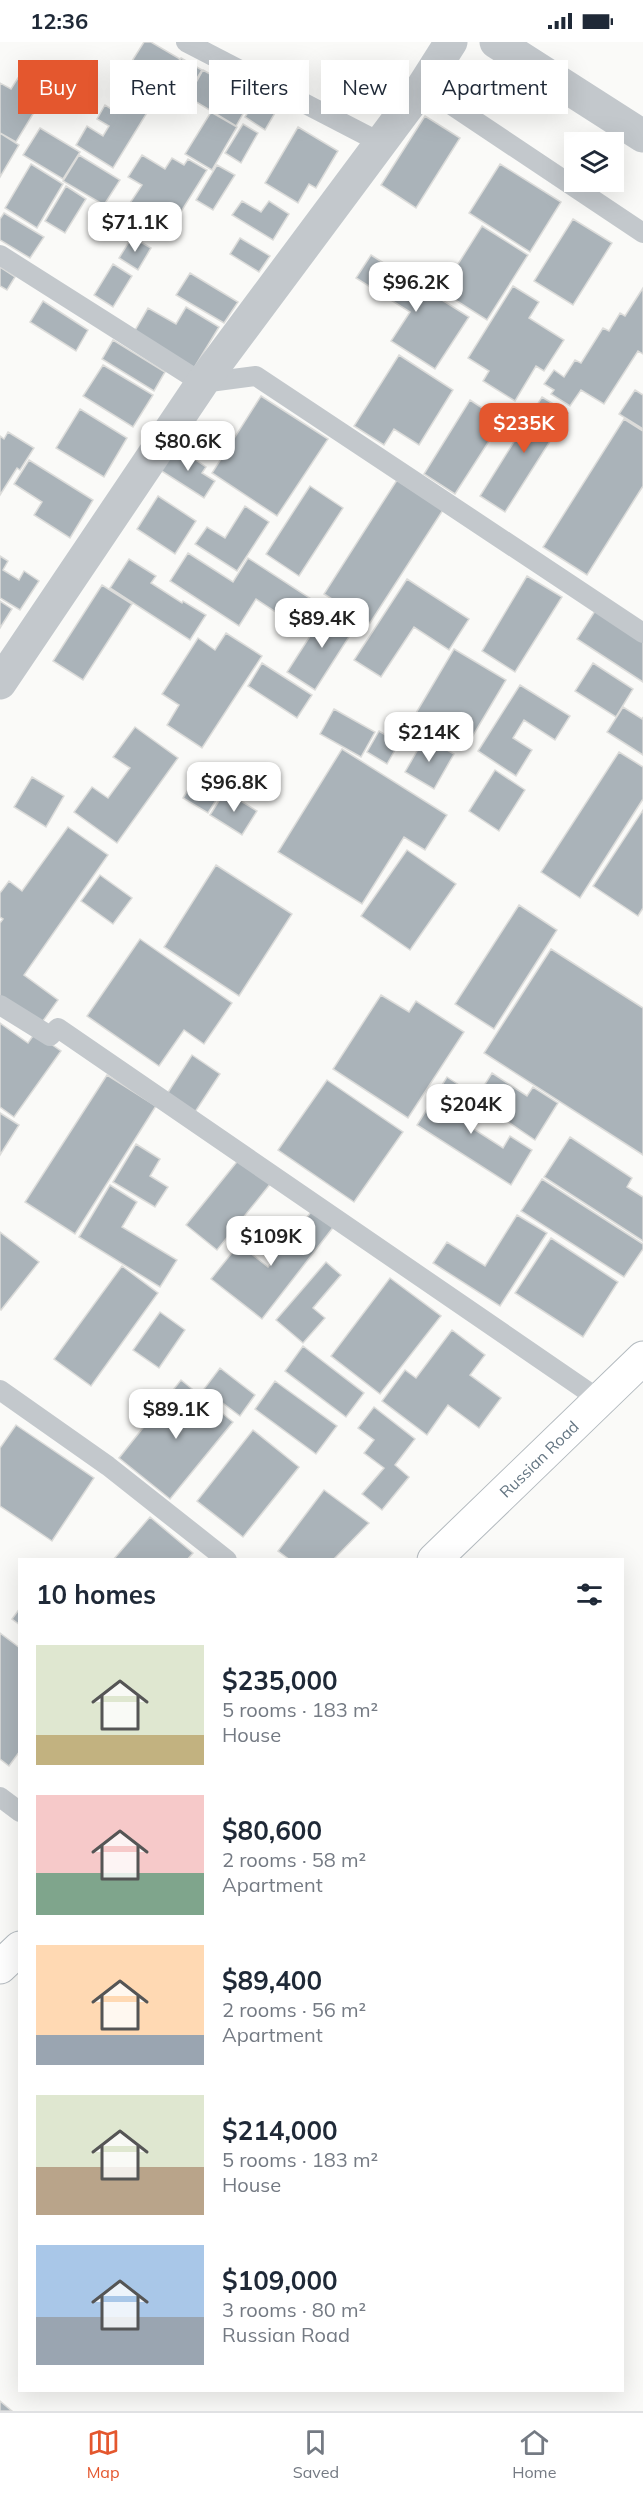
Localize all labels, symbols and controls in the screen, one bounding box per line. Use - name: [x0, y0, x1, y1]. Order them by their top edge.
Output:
- text: 12:36: [30, 7, 88, 35]
- chip: Buy: [18, 60, 98, 114]
- chip: Rent: [110, 60, 197, 114]
- chip: Filters: [209, 60, 309, 114]
- chip: New: [321, 60, 409, 114]
- chip: Apartment: [421, 60, 568, 114]
- map controls: [564, 132, 624, 192]
- button: layers: [564, 132, 624, 192]
- pin: $71.1K: [86, 202, 184, 253]
- text: $71.1K: [102, 209, 168, 234]
- pin: $96.2K: [367, 262, 465, 313]
- text: $96.2K: [383, 269, 449, 294]
- pin: $235K: [482, 403, 566, 454]
- text: $235K: [493, 410, 555, 435]
- pin: $80.6K: [139, 421, 237, 472]
- text: $80.6K: [155, 428, 221, 453]
- pin: $89.4K: [273, 598, 371, 649]
- text: $89.4K: [289, 605, 355, 630]
- pin: $214K: [387, 712, 471, 763]
- text: $214K: [398, 719, 460, 744]
- pin: $96.8K: [185, 762, 283, 813]
- text: $96.8K: [201, 769, 267, 794]
- pin: $204K: [429, 1084, 513, 1135]
- text: $204K: [440, 1091, 502, 1116]
- pin: $109K: [229, 1216, 313, 1267]
- text: $109K: [240, 1223, 302, 1248]
- pin: $89.1K: [127, 1389, 225, 1440]
- text: $89.1K: [143, 1396, 209, 1421]
- street label: Russian Road: [495, 1416, 583, 1502]
- text: 10 homes: [36, 1578, 156, 1611]
- icon: filters: [573, 1578, 606, 1611]
- text: $235,000: [222, 1664, 338, 1697]
- icon: home: [84, 1669, 156, 1741]
- text: 5 rooms · 183 m²: [222, 1697, 378, 1722]
- text: House: [222, 1722, 281, 1747]
- text: $80,600: [222, 1814, 322, 1847]
- icon: home: [84, 1819, 156, 1891]
- text: 2 rooms · 58 m²: [222, 1847, 366, 1872]
- text: Apartment: [222, 1872, 323, 1897]
- text: $89,400: [222, 1964, 322, 1997]
- icon: home: [84, 1969, 156, 2041]
- text: 2 rooms · 56 m²: [222, 1997, 366, 2022]
- text: Apartment: [222, 2022, 323, 2047]
- text: $214,000: [222, 2114, 338, 2147]
- icon: home: [84, 2119, 156, 2191]
- text: 5 rooms · 183 m²: [222, 2147, 378, 2172]
- text: House: [222, 2172, 281, 2197]
- text: $109,000: [222, 2264, 338, 2297]
- icon: home: [84, 2269, 156, 2341]
- text: 3 rooms · 80 m²: [222, 2297, 366, 2322]
- text: Russian Road: [222, 2322, 350, 2347]
- tab: Map: [87, 2426, 120, 2482]
- tab: Saved: [293, 2426, 339, 2482]
- tab: Home: [512, 2426, 556, 2482]

